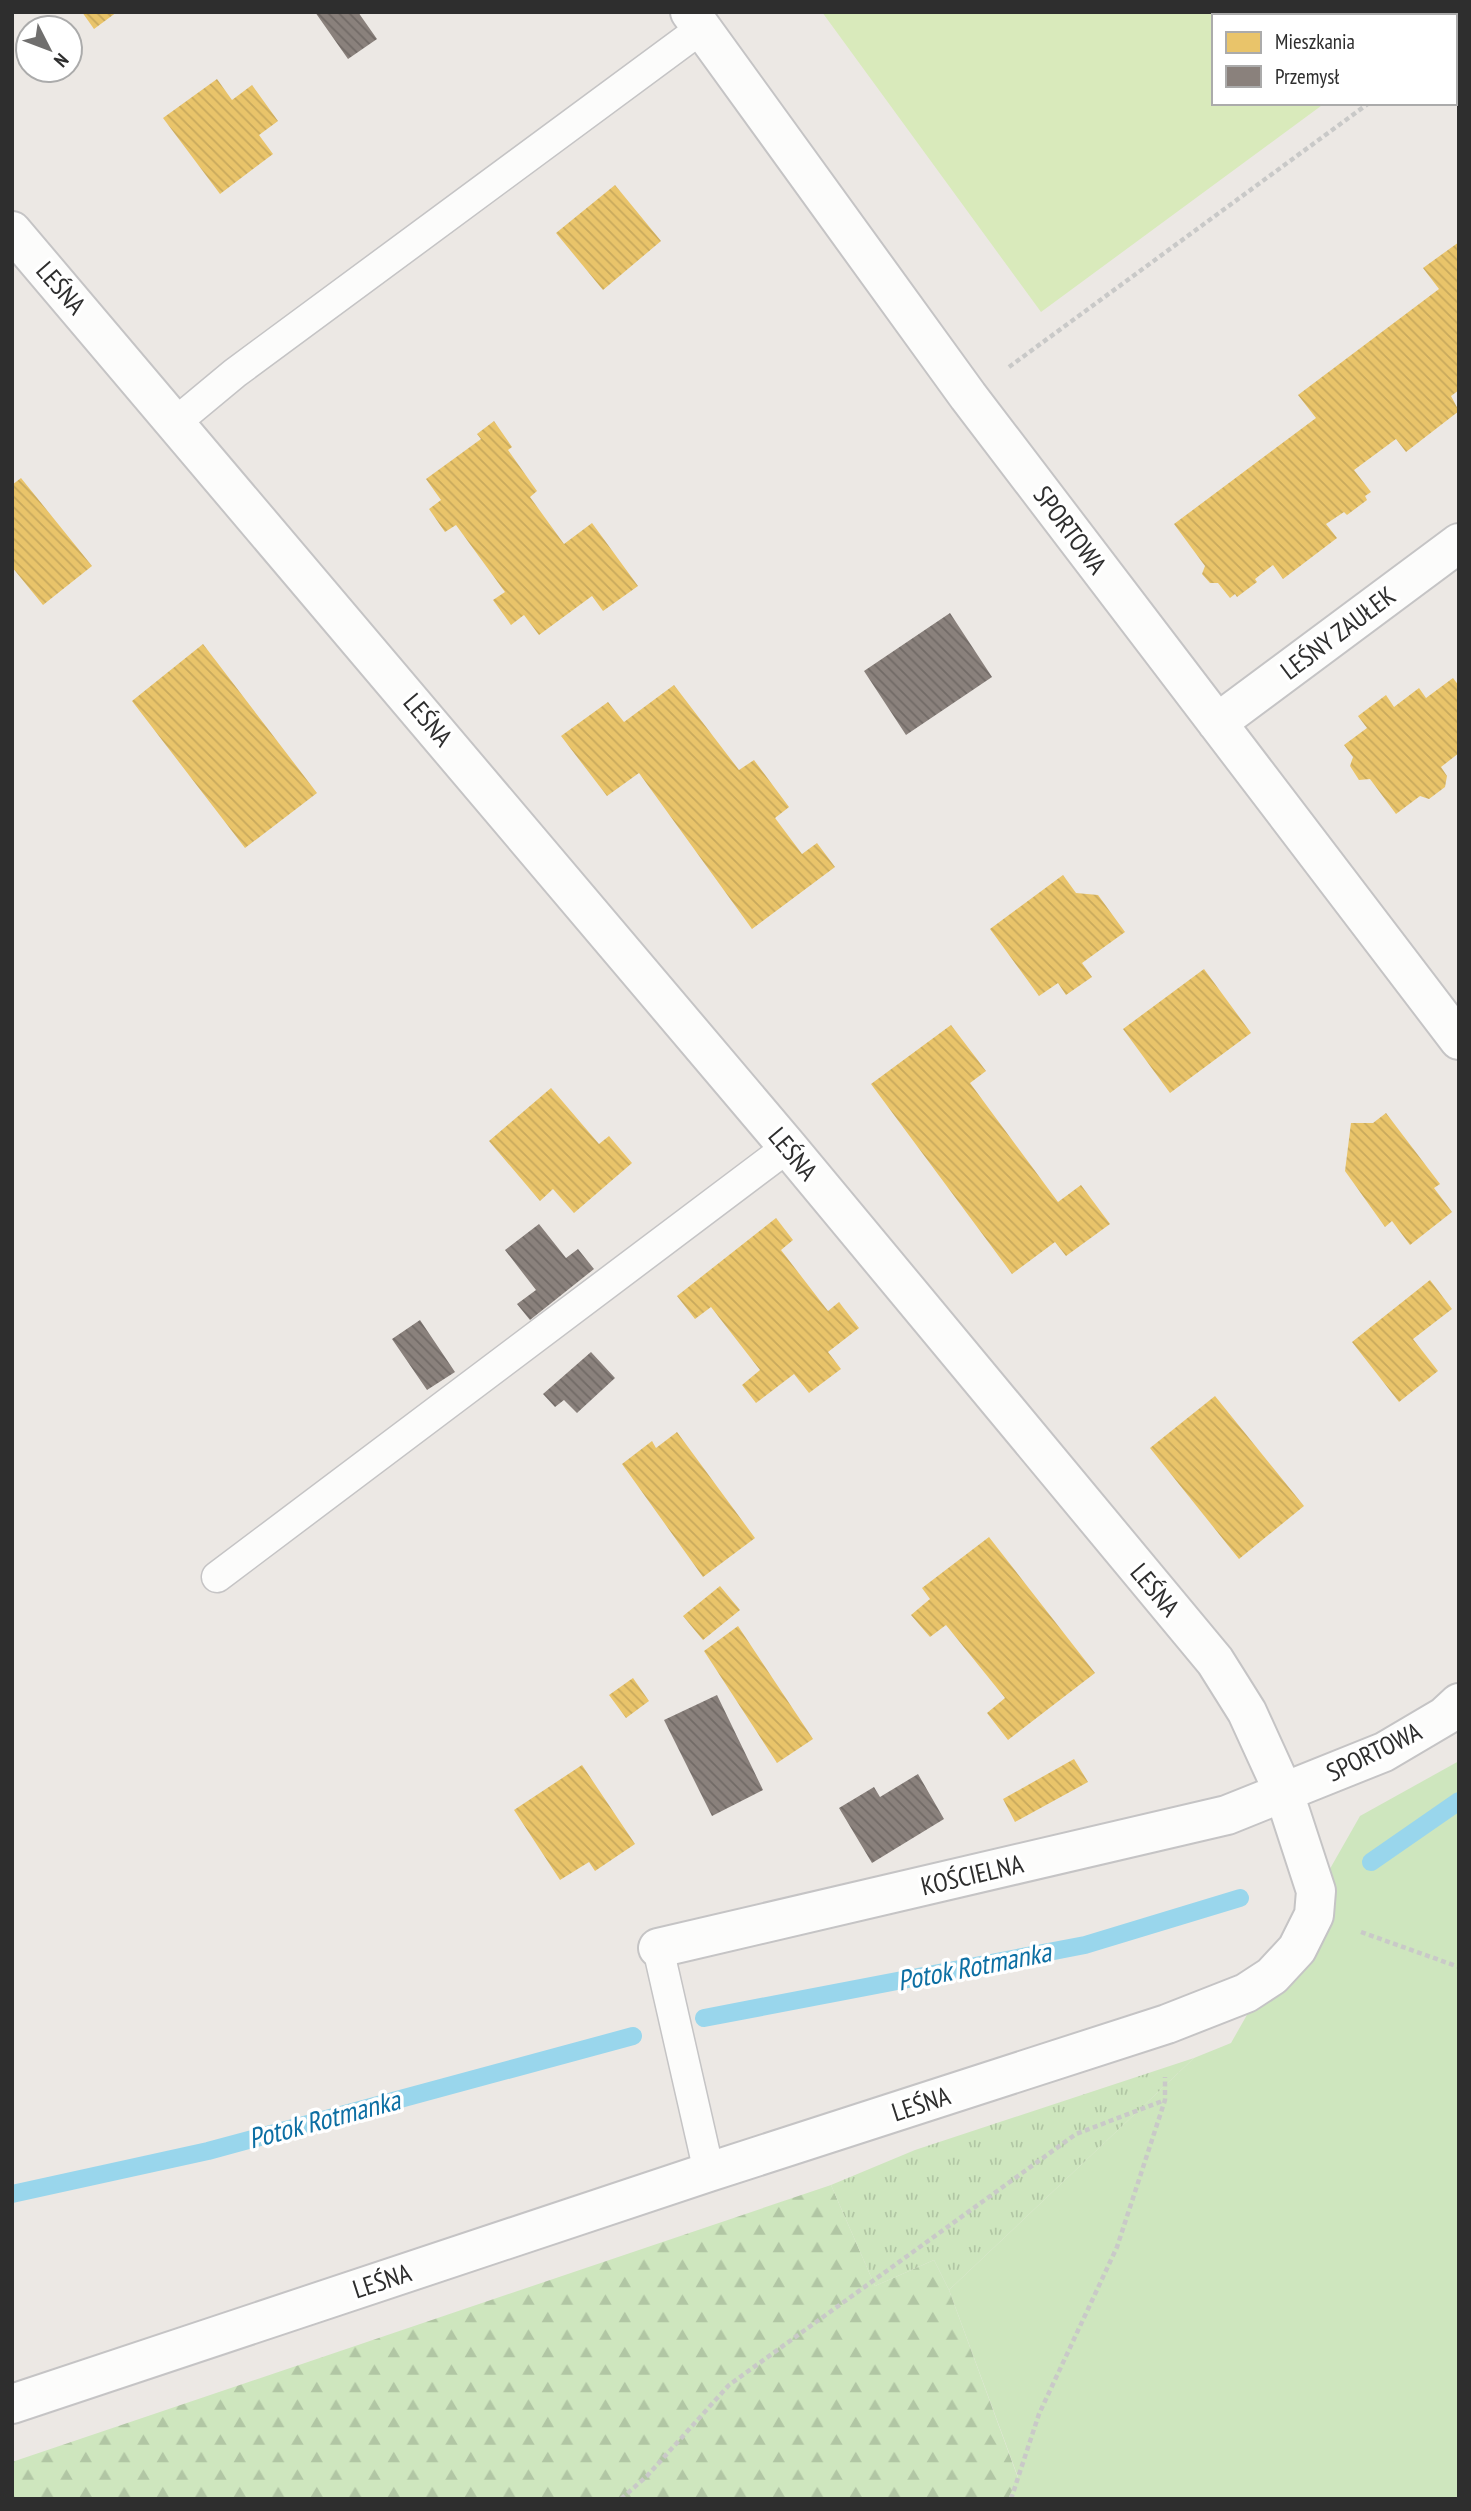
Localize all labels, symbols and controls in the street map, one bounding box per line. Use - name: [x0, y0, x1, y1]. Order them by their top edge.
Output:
- north arrow: [14, 14, 84, 84]
- legend: [1212, 14, 1457, 105]
- text: Mieszkania: [1275, 28, 1355, 55]
- text: N: [49, 49, 74, 72]
- text: Przemysł: [1275, 63, 1339, 90]
- street label: LEŚNA: [29, 254, 94, 321]
- street label: SPORTOWA: [1027, 479, 1115, 581]
- street label: LEŚNY ZAUŁEK: [1274, 579, 1402, 686]
- street label: LEŚNA: [397, 686, 461, 754]
- street label: LEŚNA: [762, 1120, 826, 1188]
- street label: LEŚNA: [1124, 1556, 1188, 1624]
- street label: SPORTOWA: [1321, 1714, 1427, 1789]
- street label: KOŚCIELNA: [918, 1847, 1027, 1902]
- water label: Potok Rotmanka: [894, 1932, 1056, 1999]
- street label: LEŚNA: [888, 2078, 955, 2128]
- water label: Potok Rotmanka: [244, 2080, 406, 2157]
- street label: LEŚNA: [349, 2255, 416, 2305]

